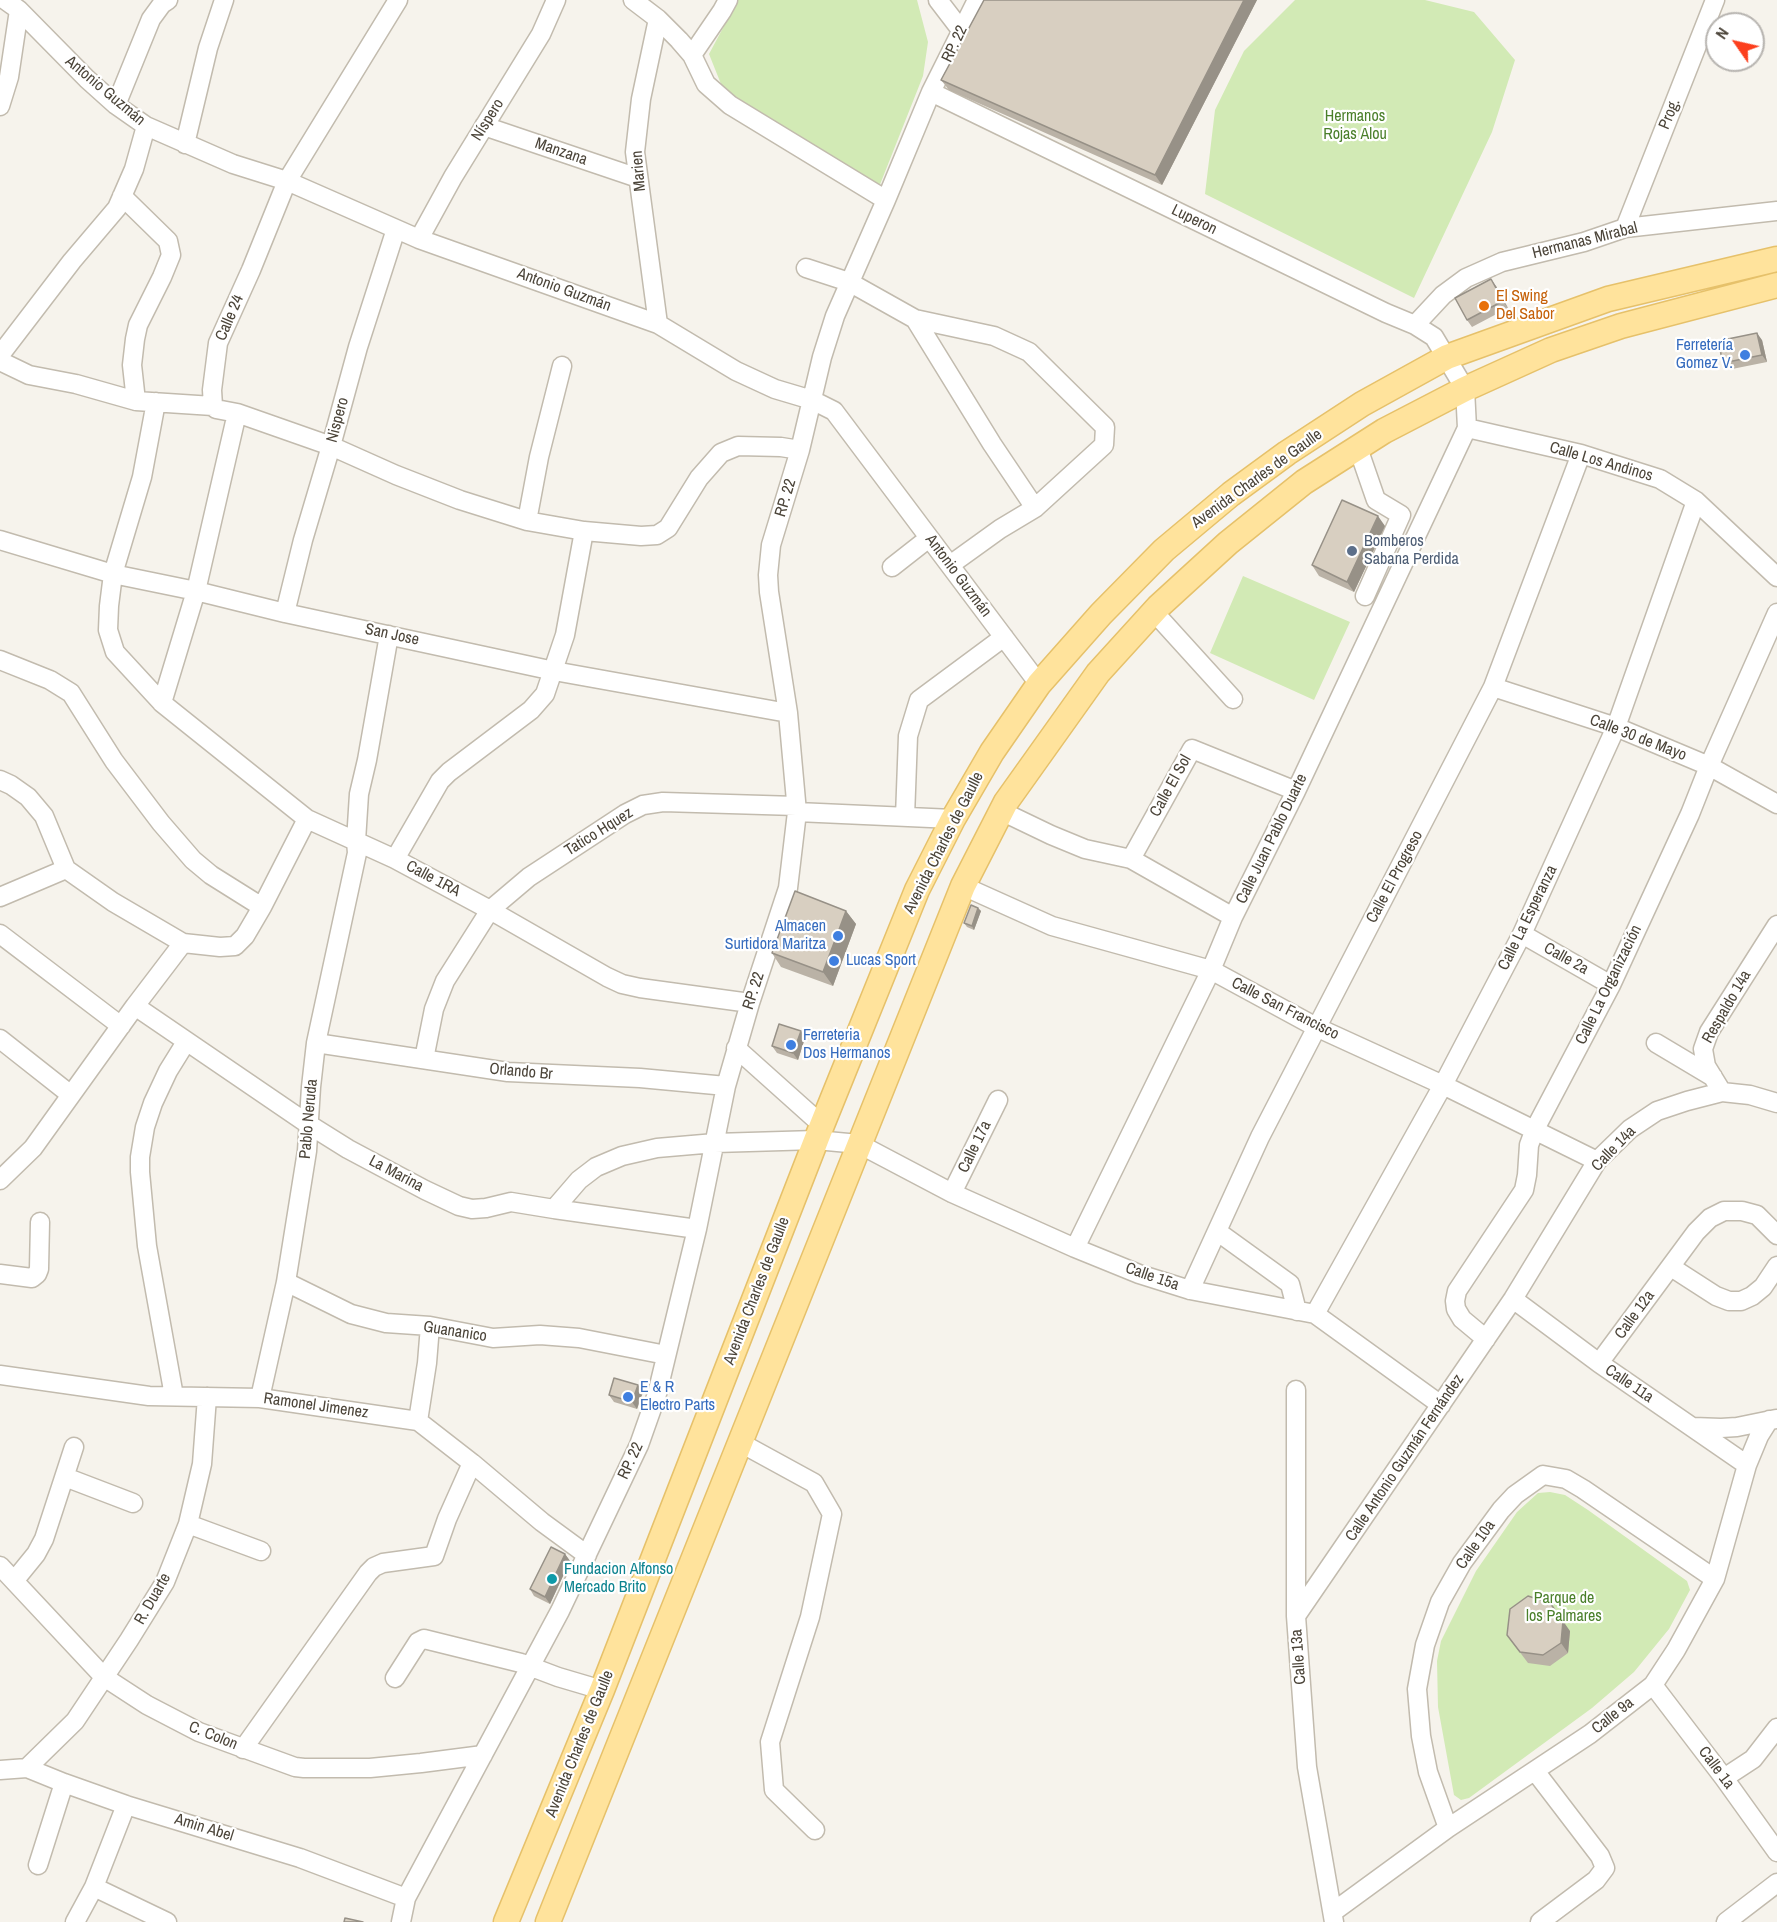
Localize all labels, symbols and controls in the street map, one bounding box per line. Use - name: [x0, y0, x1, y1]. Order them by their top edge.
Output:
- north arrow: [1705, 12, 1765, 72]
- street label: RP. 22: [938, 23, 972, 65]
- text: N: [1710, 23, 1734, 43]
- street label: Antonio Guzmán: [61, 52, 149, 130]
- street label: Níspero: [468, 95, 508, 145]
- street label: Prog.: [1655, 96, 1685, 132]
- park label: Hermanos Rojas Alou: [1323, 107, 1387, 145]
- street label: Manzana: [532, 134, 590, 170]
- street label: Marien: [628, 150, 650, 192]
- street label: Luperon: [1168, 201, 1220, 239]
- street label: Hermanas Mirabal: [1530, 219, 1640, 263]
- street label: Antonio Guzmán: [514, 264, 614, 316]
- place label: El Swing Del Sabor: [1496, 287, 1554, 325]
- street label: Calle 24: [212, 292, 248, 344]
- marker: El Swing Del Sabor: [1477, 299, 1491, 313]
- place label: Ferretería Gomez V.: [1676, 336, 1733, 374]
- marker: Ferretería Gomez V.: [1738, 348, 1752, 362]
- street label: Nispero: [323, 395, 353, 445]
- street label: Avenida Charles de Gaulle: [1188, 425, 1326, 533]
- street label: Calle Los Andinos: [1547, 438, 1655, 486]
- street label: RP. 22: [771, 477, 801, 519]
- street label: Antonio Guzmán: [921, 531, 995, 621]
- place label: Bomberos Sabana Perdida: [1364, 532, 1459, 570]
- marker: Bomberos Sabana Perdida: [1345, 544, 1359, 558]
- street label: San Jose: [363, 620, 421, 650]
- street label: Calle 30 de Mayo: [1587, 711, 1689, 765]
- street label: Calle El Sol: [1146, 752, 1196, 820]
- street label: Avenida Charles de Gaulle: [900, 769, 988, 917]
- street label: Calle Juan Pablo Duarte: [1232, 771, 1312, 907]
- street label: Tatico Hquez: [561, 804, 637, 860]
- street label: Calle El Progreso: [1363, 827, 1427, 927]
- street label: Calle 1RA: [402, 857, 464, 901]
- street label: Calle La Esperanza: [1494, 862, 1562, 974]
- place label: Almacen Surtidora Maritza: [725, 917, 826, 955]
- street label: Calle La Organización: [1572, 922, 1646, 1048]
- marker: Almacen Surtidora Maritza: [831, 929, 845, 943]
- street label: Calle 2a: [1540, 939, 1592, 979]
- place label: Lucas Sport: [846, 951, 916, 971]
- marker: Lucas Sport: [827, 954, 841, 968]
- street label: Respaldo 14a: [1698, 967, 1756, 1047]
- street label: RP. 22: [739, 970, 769, 1012]
- street label: Calle San Francisco: [1228, 974, 1342, 1044]
- place label: Ferreteria Dos Hermanos: [803, 1026, 890, 1064]
- marker: Ferreteria Dos Hermanos: [784, 1038, 798, 1052]
- street label: Orlando Br: [489, 1060, 553, 1084]
- street label: Pablo Neruda: [296, 1078, 322, 1160]
- street label: Calle 17a: [954, 1118, 996, 1176]
- street label: Calle 14a: [1588, 1122, 1640, 1176]
- street label: La Marina: [365, 1152, 427, 1196]
- street label: Avenida Charles de Gaulle: [720, 1214, 794, 1368]
- street label: Calle 15a: [1123, 1259, 1181, 1295]
- street label: Calle 12a: [1611, 1287, 1659, 1343]
- street label: Guananico: [422, 1317, 488, 1347]
- street label: Calle 11a: [1601, 1361, 1657, 1407]
- street label: Calle Antonio Guzmán Fernández: [1342, 1371, 1468, 1545]
- place label: E & R Electro Parts: [640, 1378, 715, 1416]
- street label: Ramonel Jimenez: [262, 1389, 370, 1423]
- marker: E & R Electro Parts: [621, 1390, 635, 1404]
- street label: RP. 22: [614, 1440, 648, 1482]
- street label: Calle 10a: [1452, 1517, 1500, 1573]
- place label: Fundacion Alfonso Mercado Brito: [564, 1560, 673, 1598]
- street label: R. Duarte: [131, 1570, 175, 1628]
- marker: Fundacion Alfonso Mercado Brito: [545, 1572, 559, 1586]
- park label: Parque de los Palmares: [1526, 1589, 1602, 1627]
- street label: Calle 13a: [1287, 1629, 1311, 1685]
- street label: Avenida Charles de Gaulle: [542, 1668, 618, 1820]
- street label: Calle 9a: [1588, 1694, 1638, 1738]
- street label: C. Colon: [186, 1718, 240, 1754]
- street label: Calle 1a: [1694, 1743, 1738, 1793]
- street label: Amin Abel: [172, 1810, 236, 1846]

